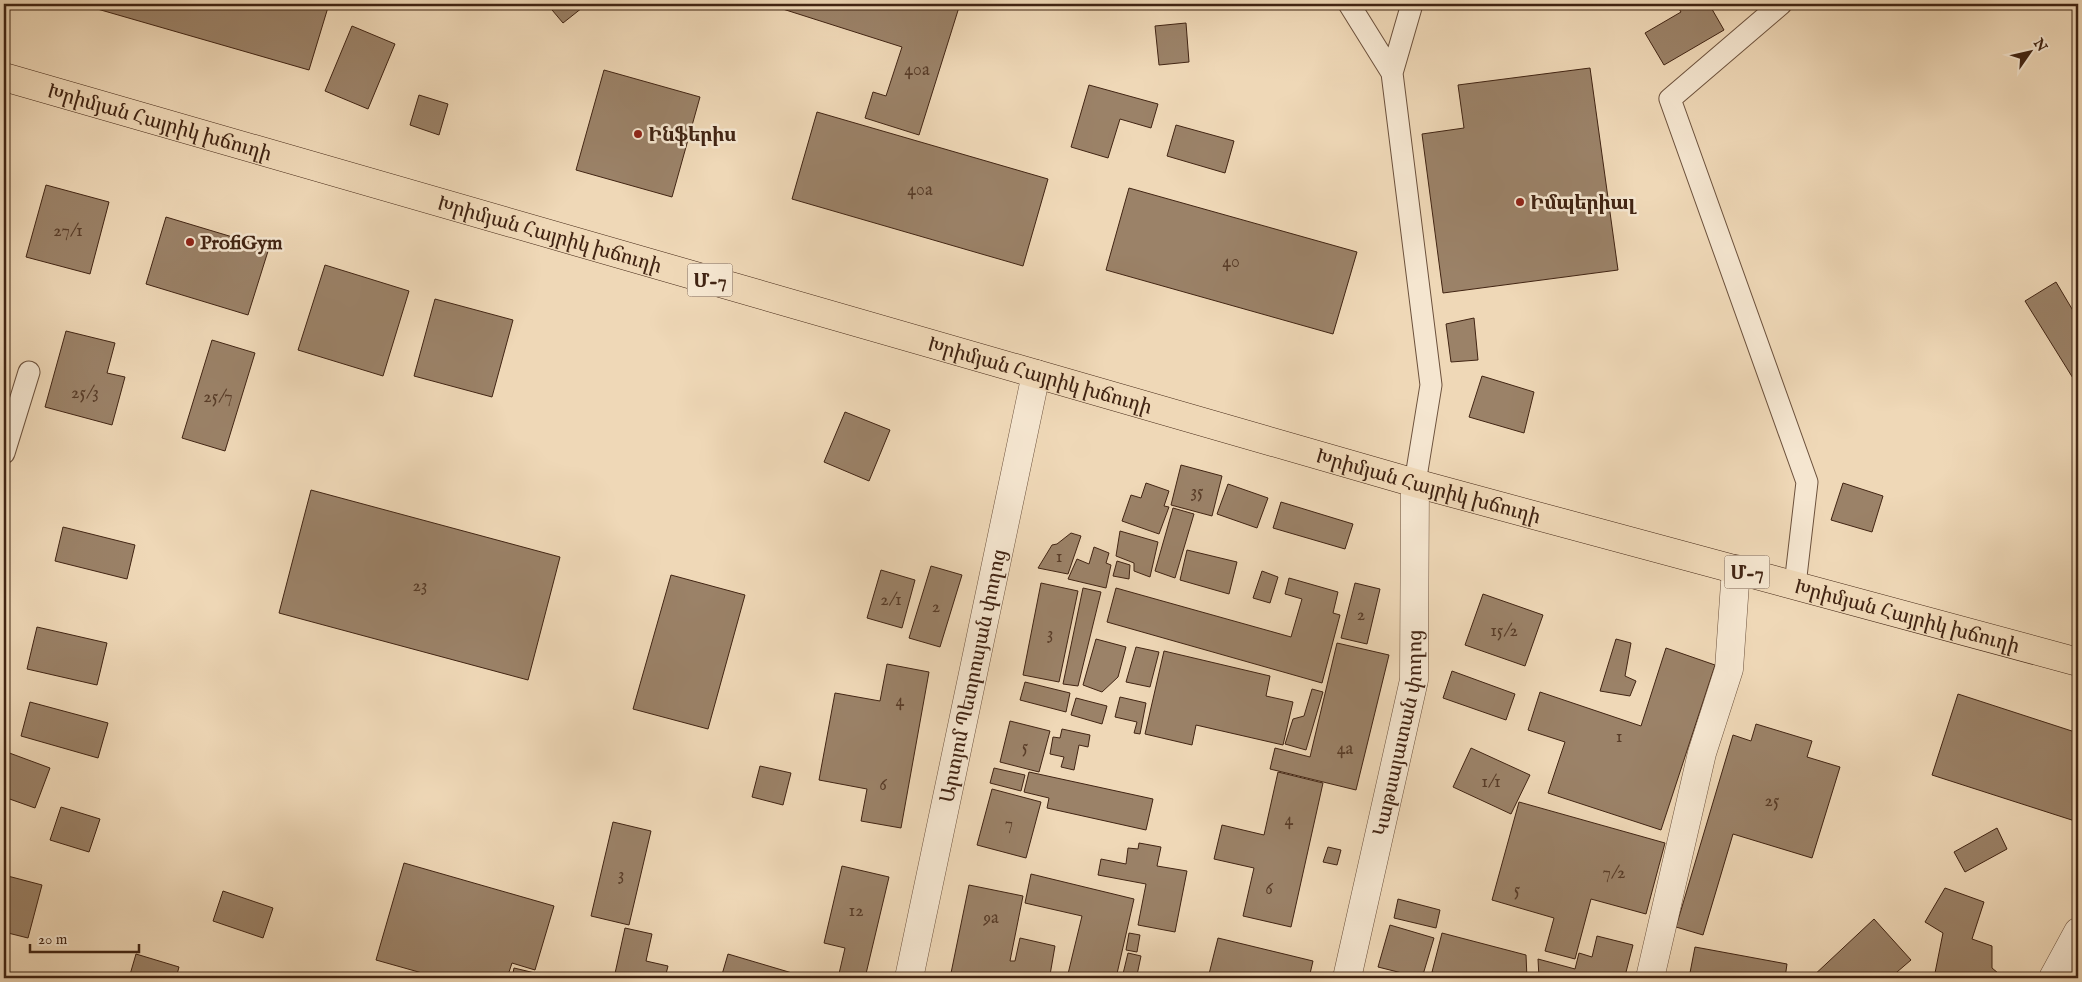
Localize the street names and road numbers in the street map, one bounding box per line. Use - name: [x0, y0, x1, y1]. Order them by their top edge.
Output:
- street label: Խրիմյան Հայրիկ խճուղի: [44, 79, 274, 167]
- street label: Խրիմյան Հայրիկ խճուղի: [434, 191, 664, 280]
- road number: Մ-7: [688, 264, 732, 296]
- street label: Խրիմյան Հայրիկ խճուղի: [924, 332, 1155, 421]
- street label: Խրիմյան Հայրիկ խճուղի: [1313, 444, 1543, 530]
- street label: Արտյոմ Պետրոսյան փողոց: [935, 547, 1013, 805]
- road number: Մ-7: [1724, 556, 1770, 588]
- street label: Խրիմյան Հայրիկ խճուղի: [1791, 575, 2022, 660]
- street label: Կաթսայատան փողոց: [1368, 630, 1429, 838]

